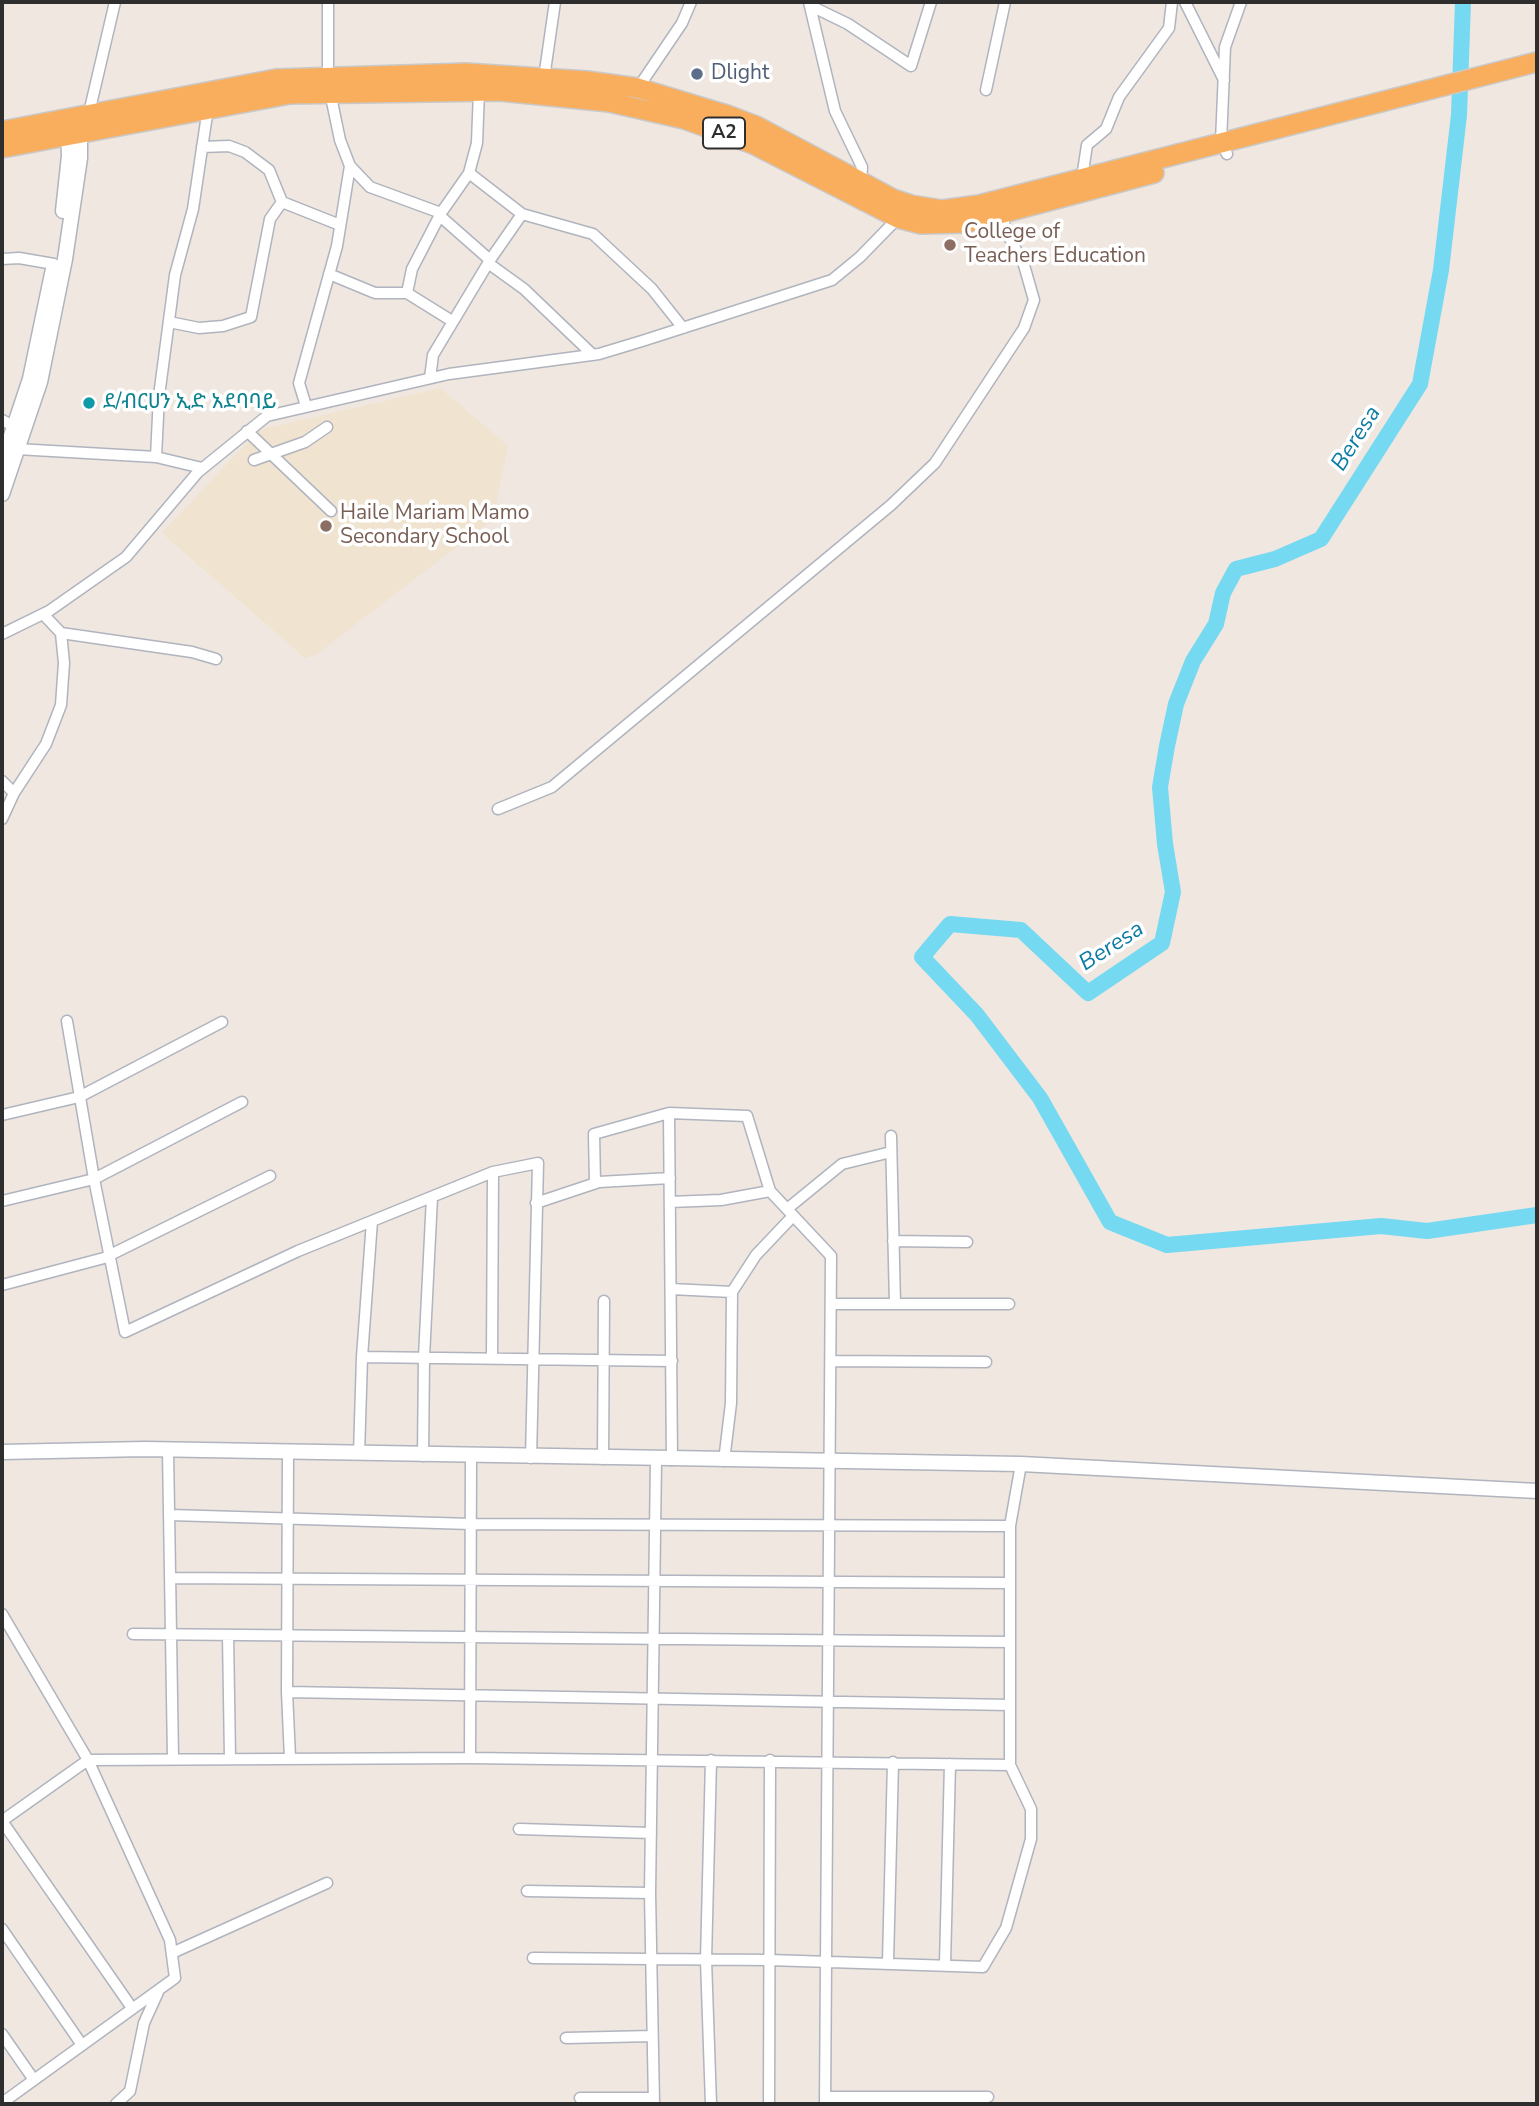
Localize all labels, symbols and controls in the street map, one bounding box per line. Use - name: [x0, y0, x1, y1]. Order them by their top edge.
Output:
- place label: Dlight: [711, 61, 769, 87]
- marker: Dlight: [689, 66, 705, 82]
- road number: A2: [703, 118, 745, 148]
- place label: College of Teachers Education: [964, 220, 1146, 270]
- marker: College of Teachers Education: [942, 237, 958, 253]
- place label: ደ/ብርሀን ኢድ አደባባይ: [103, 390, 277, 416]
- marker: ደ/ብርሀን ኢድ አደባባይ: [81, 395, 97, 411]
- water label: Beresa: [1326, 401, 1388, 477]
- place label: Haile Mariam Mamo Secondary School: [340, 501, 529, 551]
- marker: Haile Mariam Mamo Secondary School: [318, 518, 334, 534]
- water label: Beresa: [1075, 916, 1149, 978]

